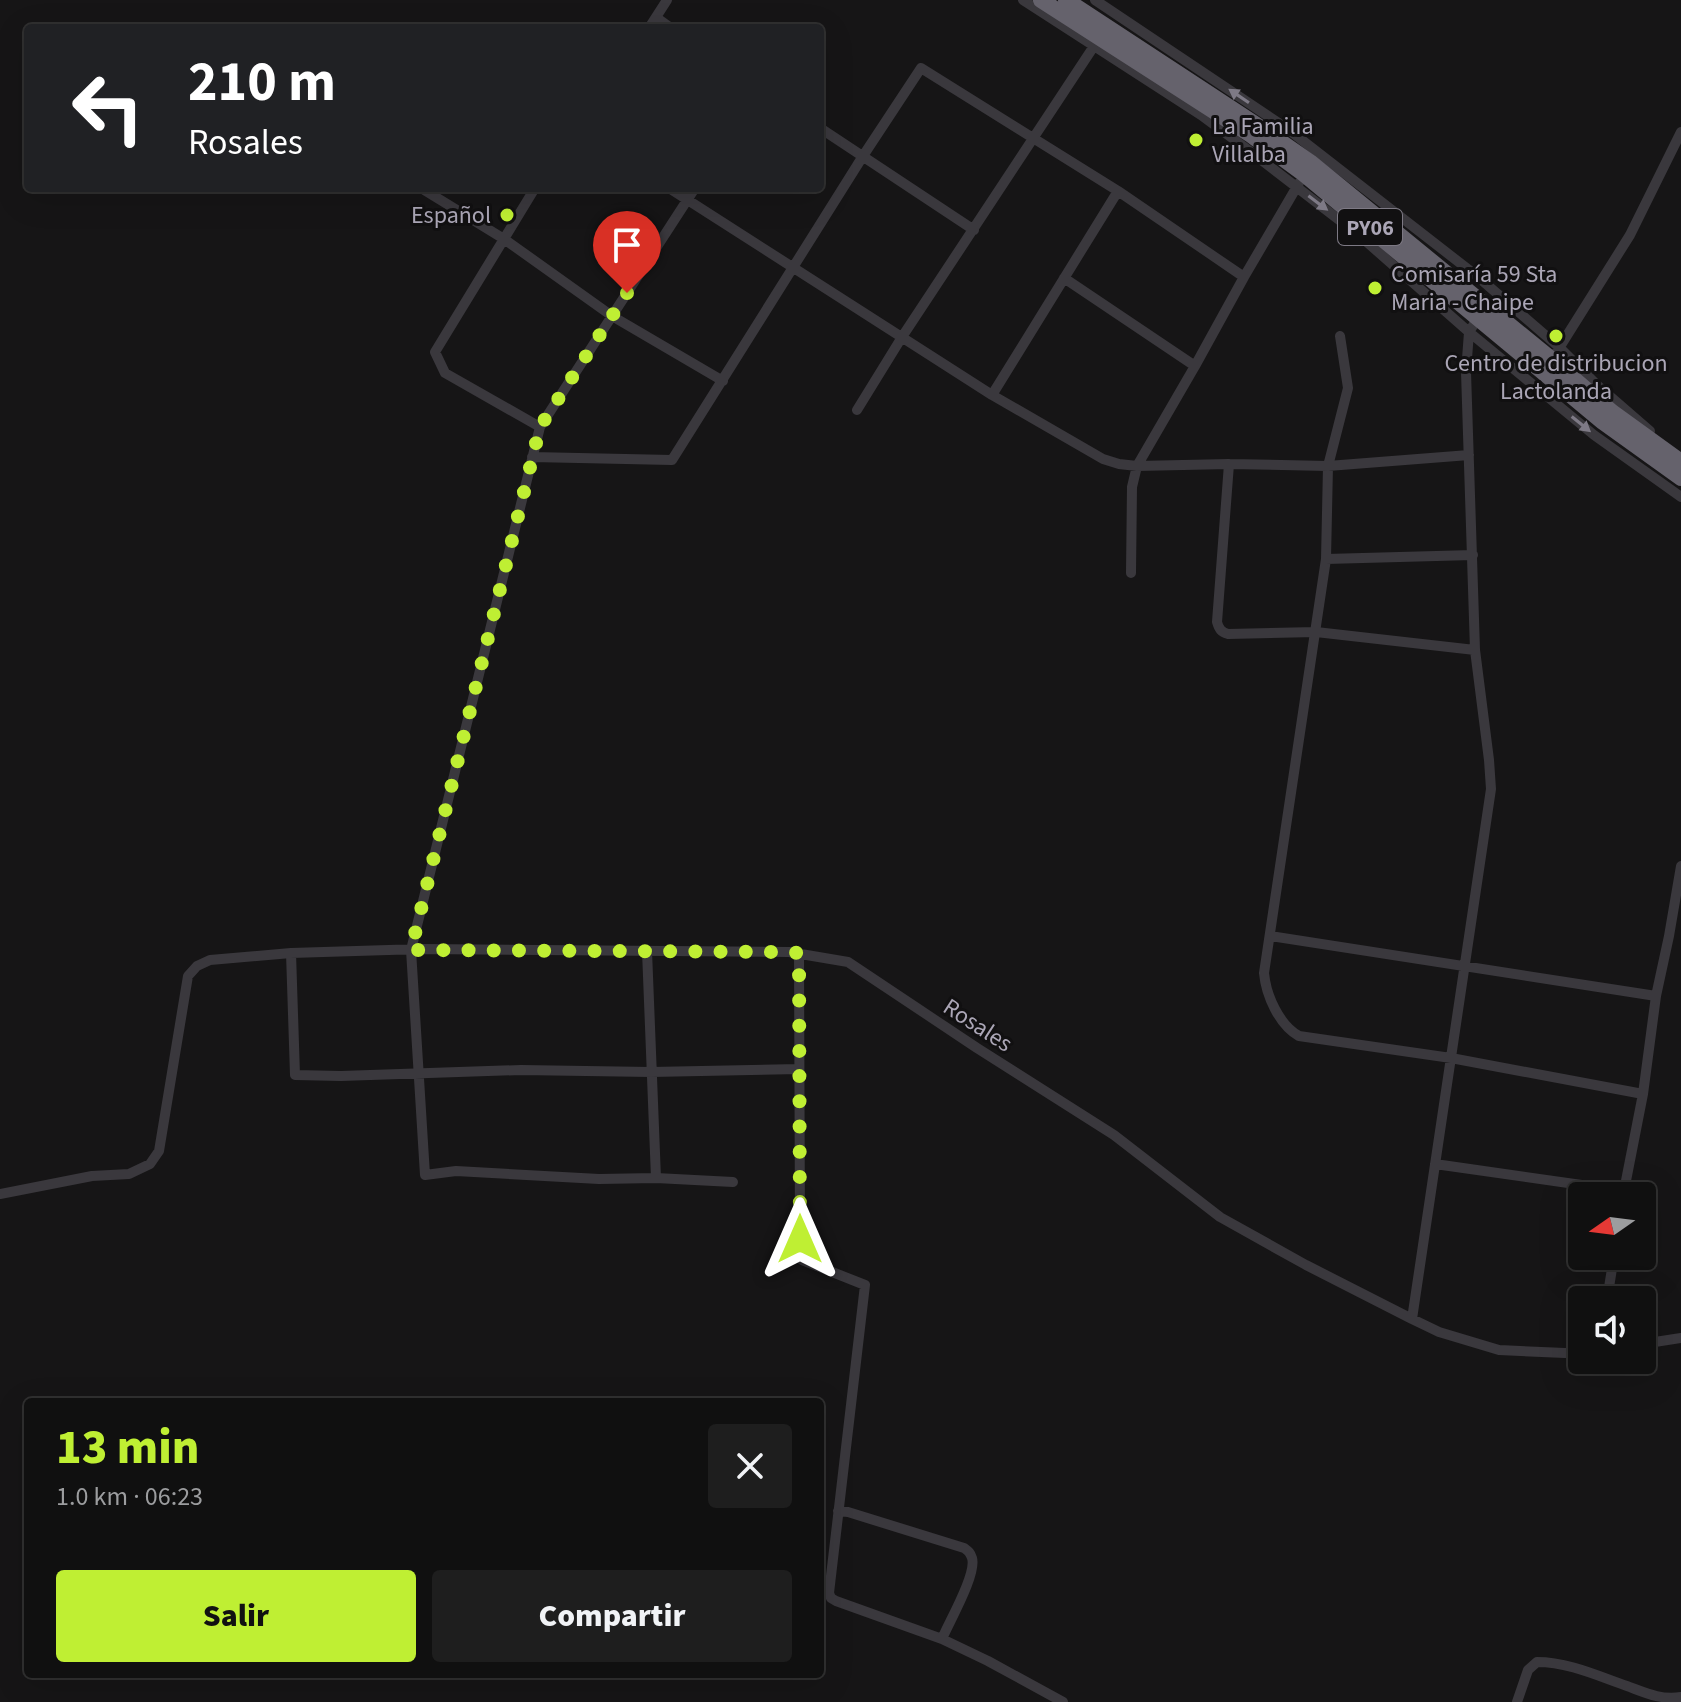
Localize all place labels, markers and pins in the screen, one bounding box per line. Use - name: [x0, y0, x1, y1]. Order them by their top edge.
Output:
- place label: La Familia Villalba: [1212, 109, 1314, 172]
- marker: La Familia Villalba: [1187, 131, 1205, 149]
- place label: Español: [411, 198, 491, 233]
- marker: Español: [498, 206, 516, 224]
- pin: [593, 211, 661, 293]
- place label: Comisaría 59 Sta Maria - Chaipe: [1391, 257, 1557, 320]
- marker: Comisaría 59 Sta Maria - Chaipe: [1366, 279, 1384, 297]
- marker: Centro de distribucion Lactolanda: [1547, 327, 1565, 345]
- place label: Centro de distribucion Lactolanda: [1444, 346, 1668, 409]

